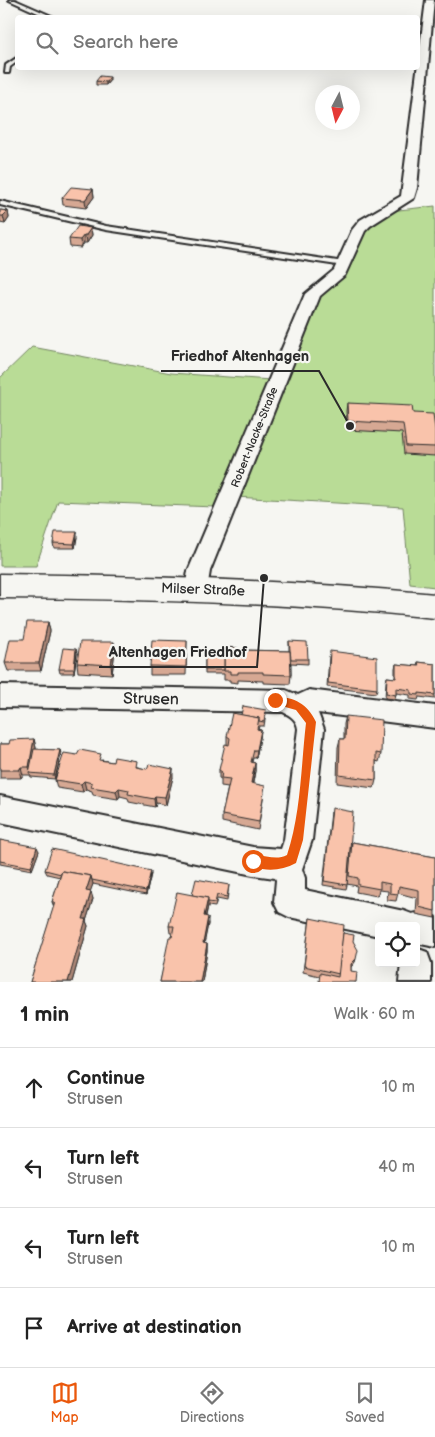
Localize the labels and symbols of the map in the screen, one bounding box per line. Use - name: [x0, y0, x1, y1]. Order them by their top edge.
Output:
- north arrow: [315, 85, 360, 130]
- callout: Friedhof Altenhagen: [161, 341, 319, 371]
- text: Friedhof Altenhagen: [171, 347, 309, 366]
- street label: Robert-Nacke-Straße: [228, 385, 281, 489]
- street label: Milser Straße: [161, 580, 245, 599]
- callout: Altenhagen Friedhof: [99, 637, 257, 667]
- text: Altenhagen Friedhof: [108, 643, 248, 662]
- route end: [264, 689, 287, 712]
- street label: Strusen: [123, 690, 179, 709]
- route start: [242, 850, 265, 873]

